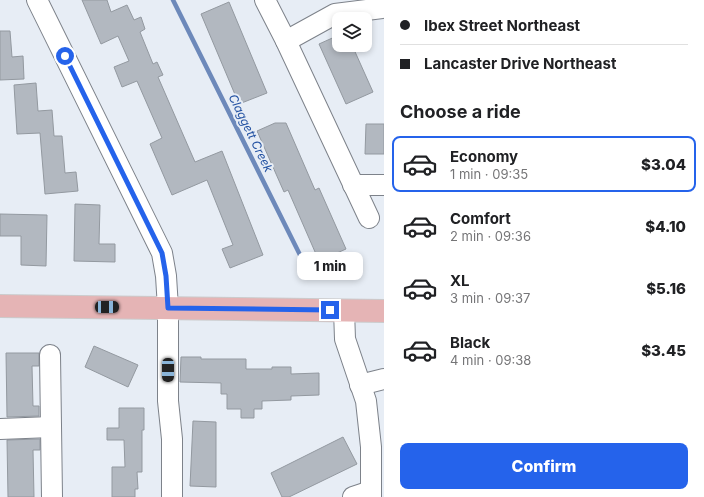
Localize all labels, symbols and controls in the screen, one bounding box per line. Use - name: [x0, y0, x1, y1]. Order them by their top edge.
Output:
- map controls: [332, 12, 372, 52]
- button: layers: [332, 12, 372, 52]
- text: Ibex Street Northeast: [424, 16, 580, 35]
- route start: [56, 47, 74, 65]
- text: Lancaster Drive Northeast: [424, 54, 616, 73]
- water label: Claggett Creek: [226, 91, 277, 175]
- text: Choose a ride: [400, 101, 521, 122]
- icon: car: [402, 146, 438, 182]
- text: Economy: [450, 147, 518, 166]
- text: $3.04: [641, 155, 686, 174]
- text: 1 min · 09:35: [450, 166, 528, 182]
- icon: car: [402, 208, 438, 244]
- text: Comfort: [450, 209, 511, 228]
- text: $4.10: [645, 217, 686, 236]
- text: 2 min · 09:36: [450, 228, 531, 244]
- callout: 1 min: [297, 252, 363, 280]
- text: 1 min: [314, 258, 346, 274]
- icon: car: [402, 270, 438, 306]
- text: XL: [450, 271, 470, 290]
- text: $5.16: [646, 279, 686, 298]
- text: 3 min · 09:37: [450, 290, 530, 306]
- car: [95, 301, 119, 313]
- route end: [321, 301, 339, 319]
- icon: car: [402, 332, 438, 368]
- text: Black: [450, 333, 490, 352]
- text: $3.45: [641, 341, 686, 360]
- text: 4 min · 09:38: [450, 352, 531, 368]
- car: [162, 358, 174, 382]
- button: Confirm: [400, 443, 688, 489]

